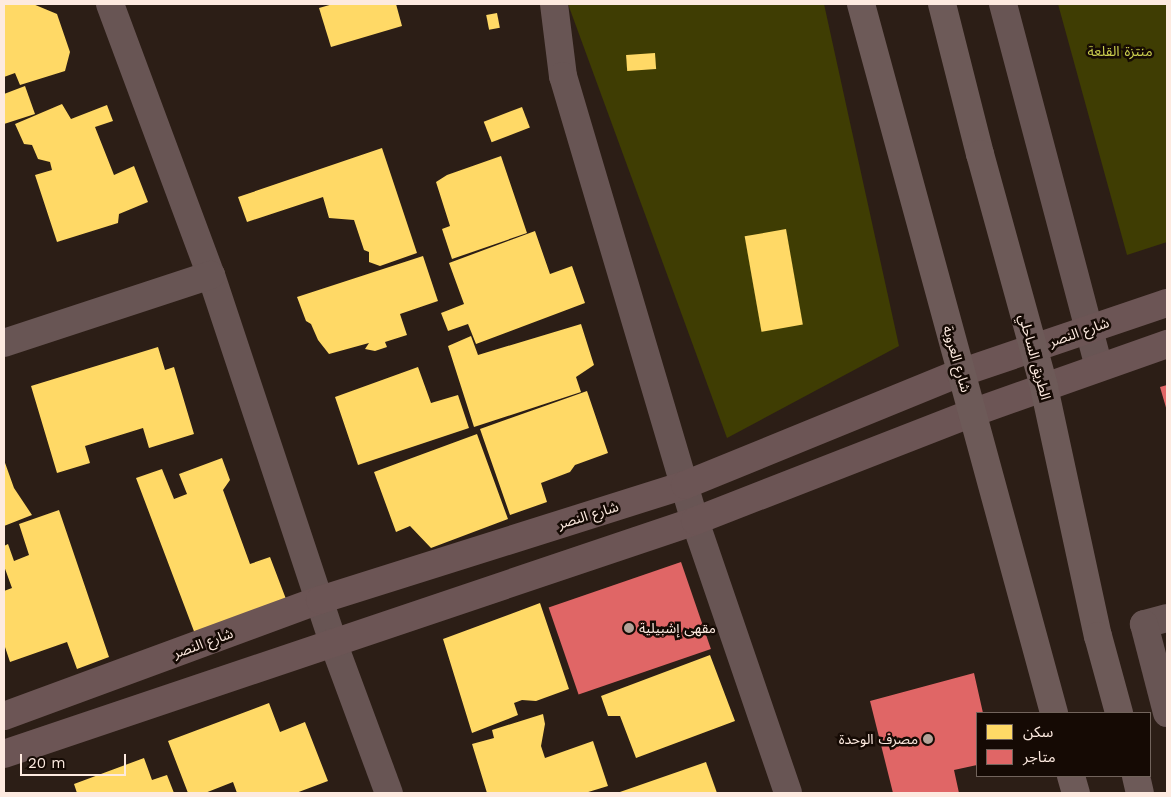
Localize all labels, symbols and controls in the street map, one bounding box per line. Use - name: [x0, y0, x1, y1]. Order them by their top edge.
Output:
- park label: منتزة القلعة: [1087, 43, 1153, 59]
- street label: الطريق الساحلي: [1015, 312, 1055, 402]
- street label: شارع النصر: [1047, 314, 1111, 350]
- street label: شارع العروبة: [939, 324, 975, 394]
- street label: شارع النصر: [556, 498, 620, 532]
- place label: مقهى إشبيلية: [639, 620, 716, 636]
- marker: مقهى إشبيلية: [623, 622, 635, 634]
- street label: شارع النصر: [171, 624, 235, 662]
- legend: [976, 712, 1151, 777]
- text: سكن: [1023, 723, 1053, 741]
- place label: مصرف الوحدة: [839, 731, 918, 747]
- marker: مصرف الوحدة: [922, 733, 934, 745]
- scale bar: [22, 744, 129, 776]
- text: متاجر: [1023, 748, 1056, 766]
- text: 20 m: [28, 754, 66, 772]

